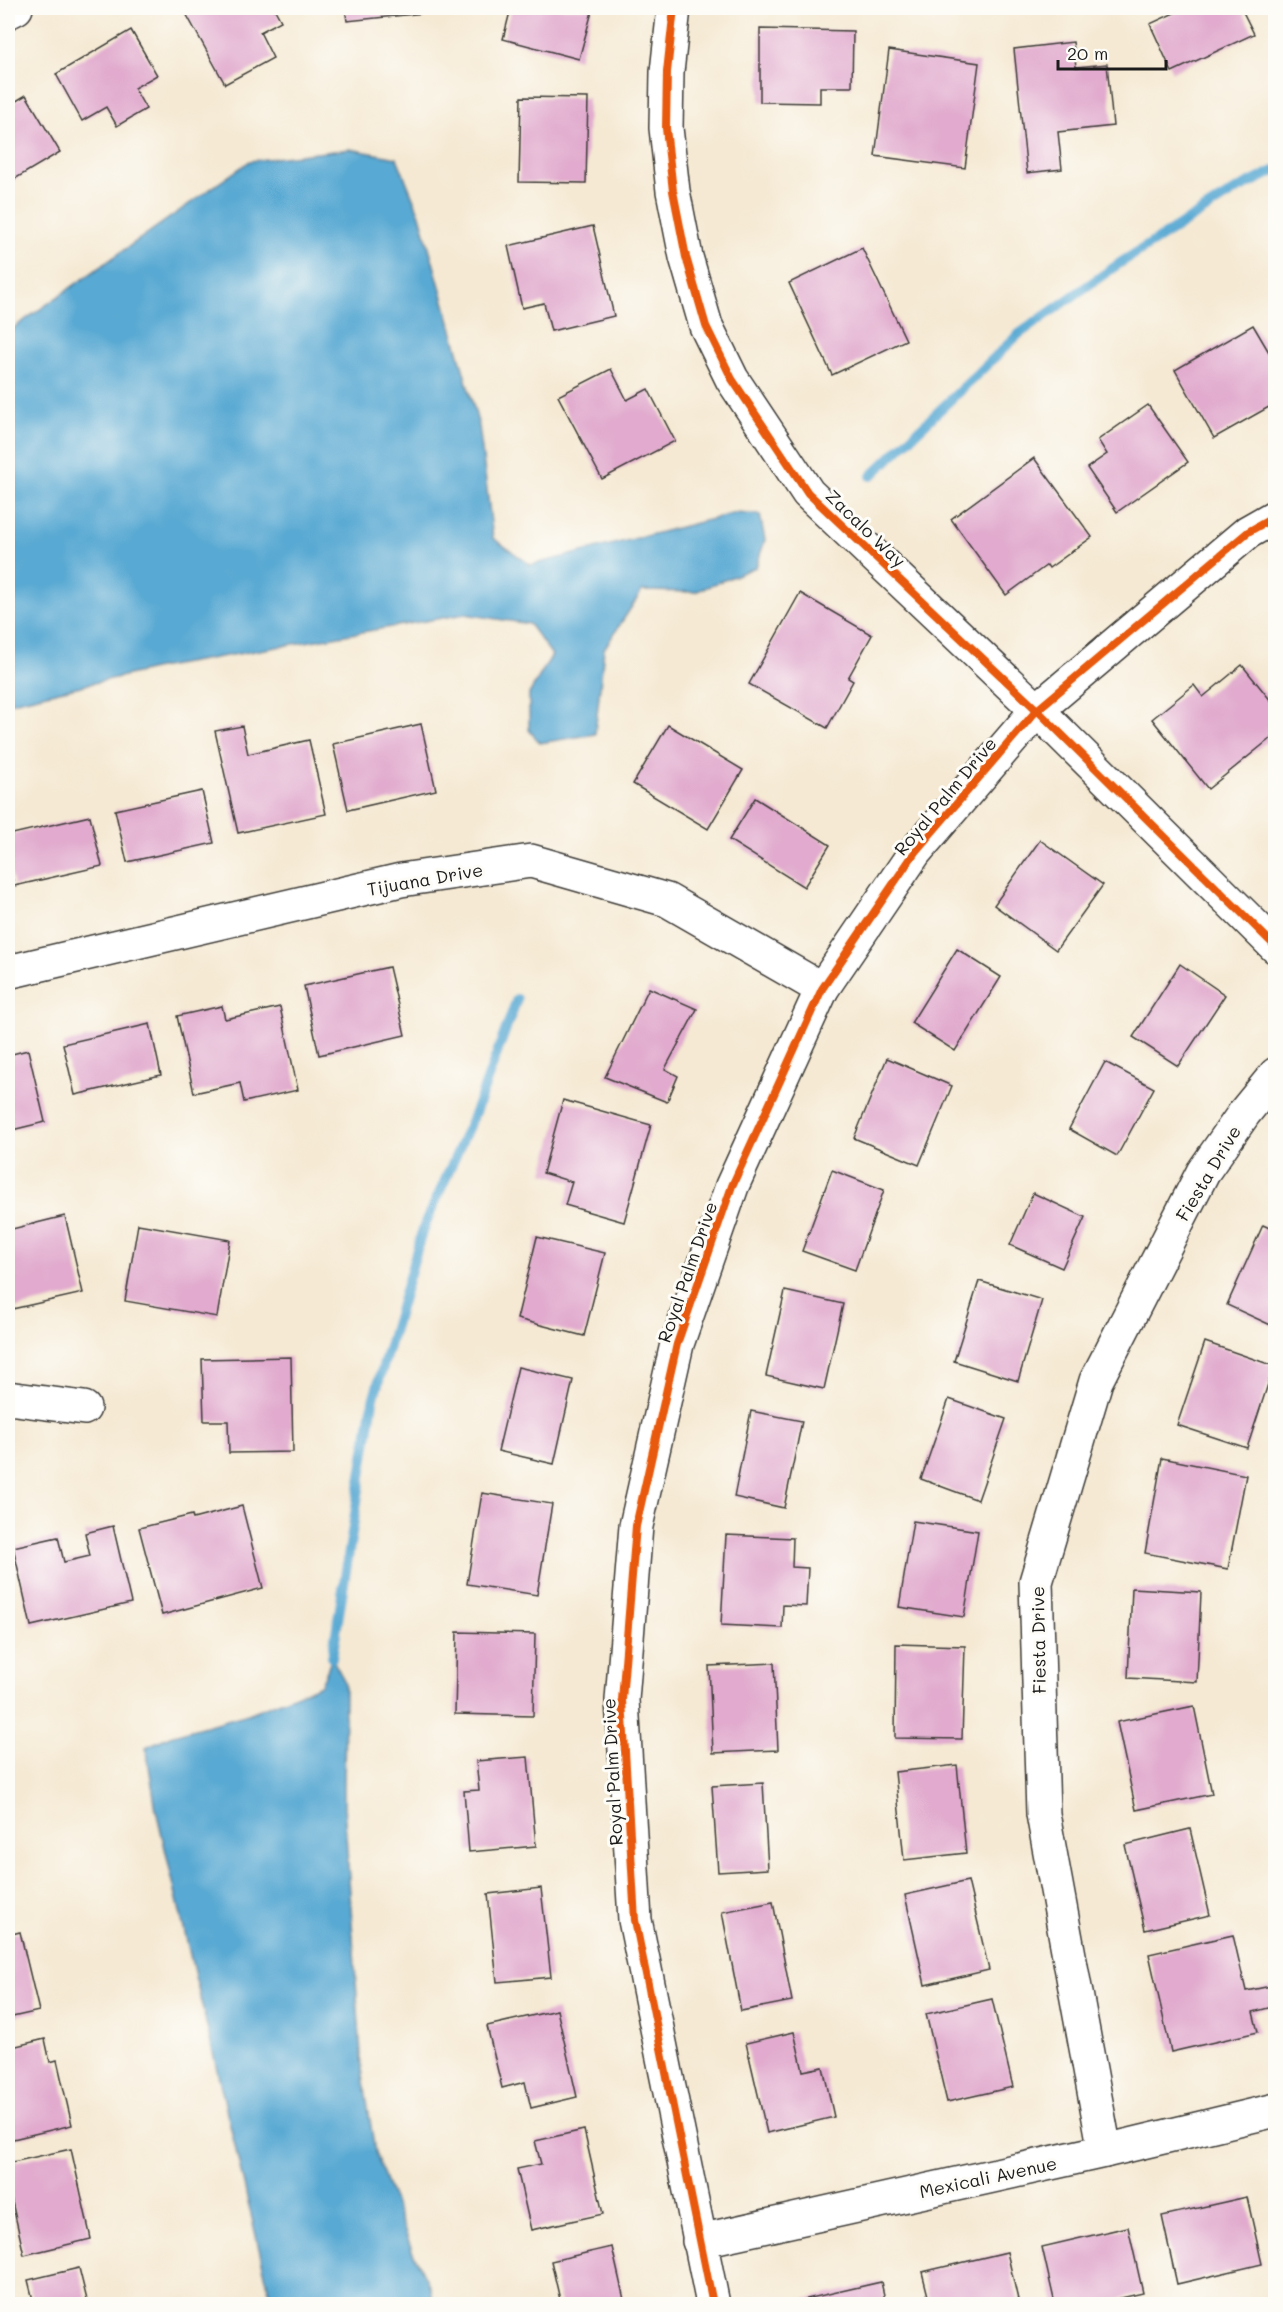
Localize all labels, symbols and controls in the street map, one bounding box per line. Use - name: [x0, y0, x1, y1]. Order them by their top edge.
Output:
- scale bar: [1058, 33, 1166, 71]
- text: 20 m: [1067, 41, 1108, 65]
- street label: Zacalo Way: [821, 484, 911, 572]
- street label: Royal Palm Drive: [888, 732, 1002, 860]
- street label: Tijuana Drive: [365, 857, 485, 901]
- street label: Fiesta Drive: [1170, 1121, 1246, 1225]
- street label: Royal Palm Drive: [652, 1198, 722, 1346]
- street label: Fiesta Drive: [1025, 1586, 1051, 1694]
- street label: Royal Palm Drive: [596, 1698, 628, 1846]
- street label: Mexicali Avenue: [917, 2151, 1059, 2203]

